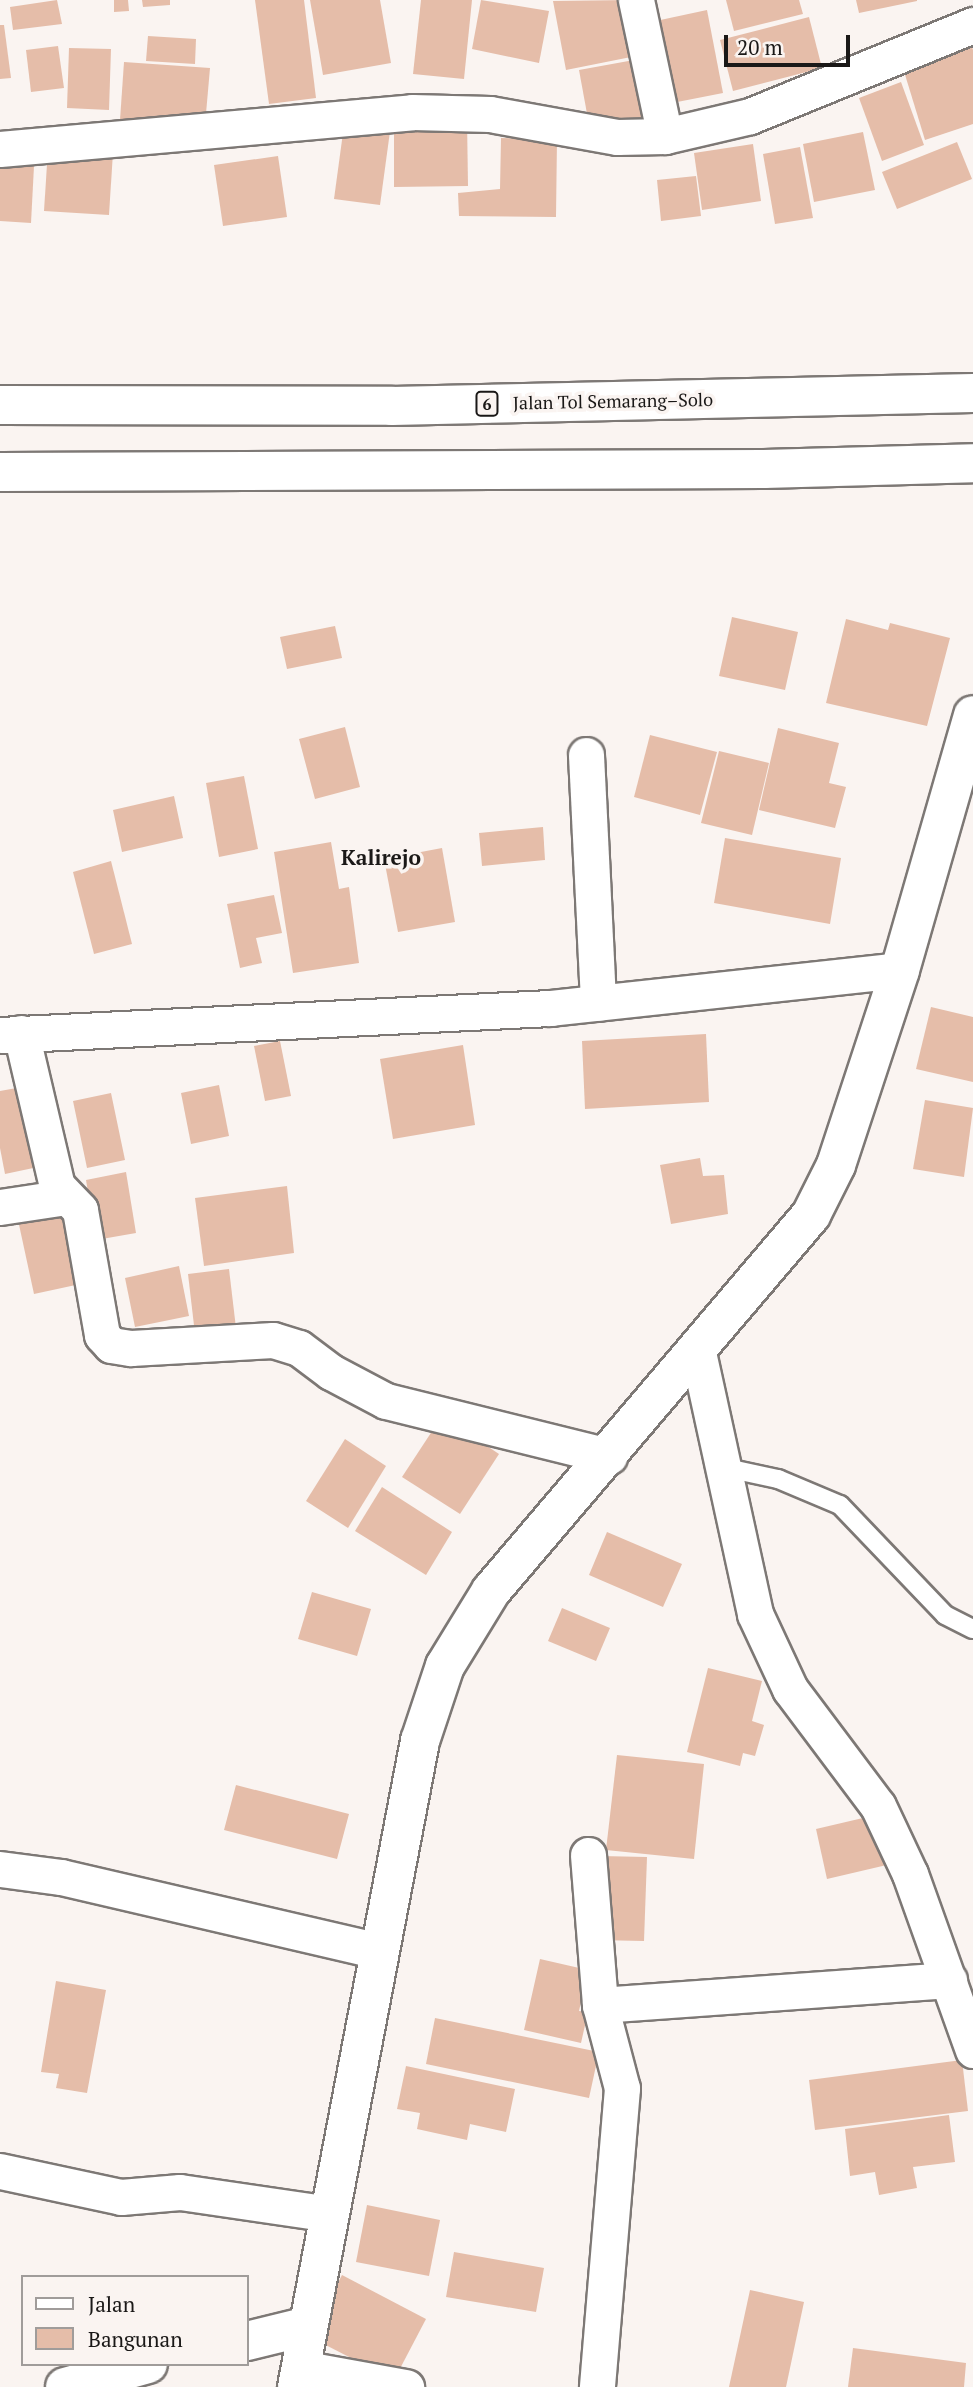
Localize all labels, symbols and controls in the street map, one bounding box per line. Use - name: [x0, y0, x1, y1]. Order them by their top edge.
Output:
- scale bar: [728, 21, 854, 65]
- text: 20 m: [737, 33, 783, 61]
- street label: Jalan Tol Semarang–Solo: [513, 388, 713, 414]
- road number: 6: [475, 392, 499, 416]
- district label: Kalirejo: [341, 844, 421, 870]
- legend: [21, 2275, 248, 2366]
- text: Jalan: [88, 2290, 135, 2318]
- text: Bangunan: [88, 2325, 183, 2353]

